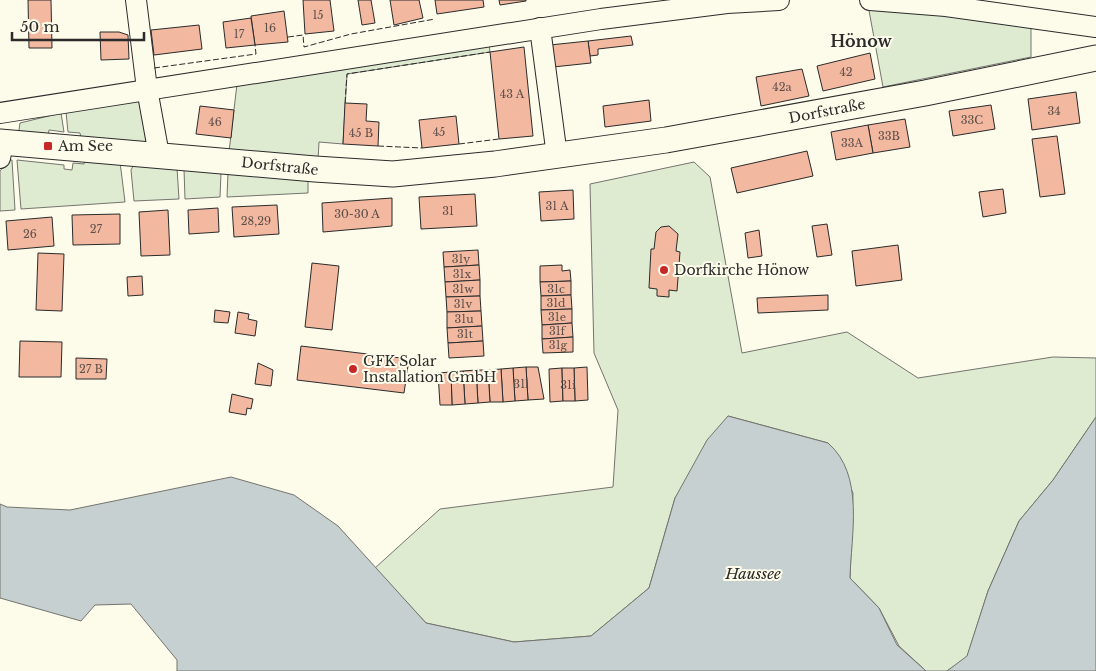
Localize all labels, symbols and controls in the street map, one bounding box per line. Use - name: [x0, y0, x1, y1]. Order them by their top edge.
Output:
- house number: 15: [312, 8, 324, 22]
- scale bar: [12, 10, 145, 42]
- text: 50 m: [20, 17, 60, 36]
- house number: 16: [264, 21, 276, 35]
- house number: 17: [234, 27, 245, 41]
- district label: Hönow: [830, 31, 892, 51]
- house number: 42: [839, 65, 853, 79]
- house number: 42a: [772, 80, 793, 94]
- house number: 43 A: [500, 87, 525, 101]
- street label: Dorfstraße: [787, 95, 867, 127]
- house number: 34: [1047, 104, 1061, 118]
- house number: 33C: [961, 113, 983, 127]
- house number: 46: [208, 115, 222, 129]
- house number: 45: [433, 125, 445, 139]
- house number: 45 B: [349, 126, 373, 140]
- house number: 33B: [878, 129, 900, 143]
- house number: 33A: [841, 136, 864, 150]
- place label: Am See: [57, 137, 113, 155]
- marker: Am See: [42, 140, 54, 152]
- street label: Dorfstraße: [240, 153, 320, 179]
- house number: 31 A: [546, 199, 569, 213]
- house number: 31: [442, 204, 454, 218]
- house number: 30-30 A: [334, 207, 380, 221]
- house number: 28,29: [241, 214, 271, 228]
- house number: 27: [90, 222, 103, 236]
- house number: 26: [23, 227, 37, 241]
- house number: 31y: [452, 252, 470, 266]
- place label: Dorfkirche Hönow: [674, 261, 809, 279]
- marker: Dorfkirche Hönow: [658, 264, 670, 276]
- house number: 31x: [453, 267, 471, 281]
- house number: 31w: [452, 282, 474, 296]
- house number: 31c: [547, 282, 565, 296]
- house number: 31d: [546, 296, 566, 310]
- house number: 31v: [454, 297, 472, 311]
- house number: 31e: [548, 310, 566, 324]
- house number: 31u: [454, 312, 474, 326]
- house number: 31f: [549, 324, 567, 338]
- house number: 31t: [457, 327, 474, 341]
- house number: 31g: [549, 338, 568, 352]
- place label: GFK Solar Installation GmbH: [363, 352, 497, 386]
- house number: 27 B: [79, 362, 103, 376]
- marker: GFK Solar Installation GmbH: [347, 363, 359, 375]
- house number: 31l: [513, 377, 529, 391]
- house number: 31i: [560, 378, 576, 392]
- water label: Haussee: [724, 564, 781, 583]

